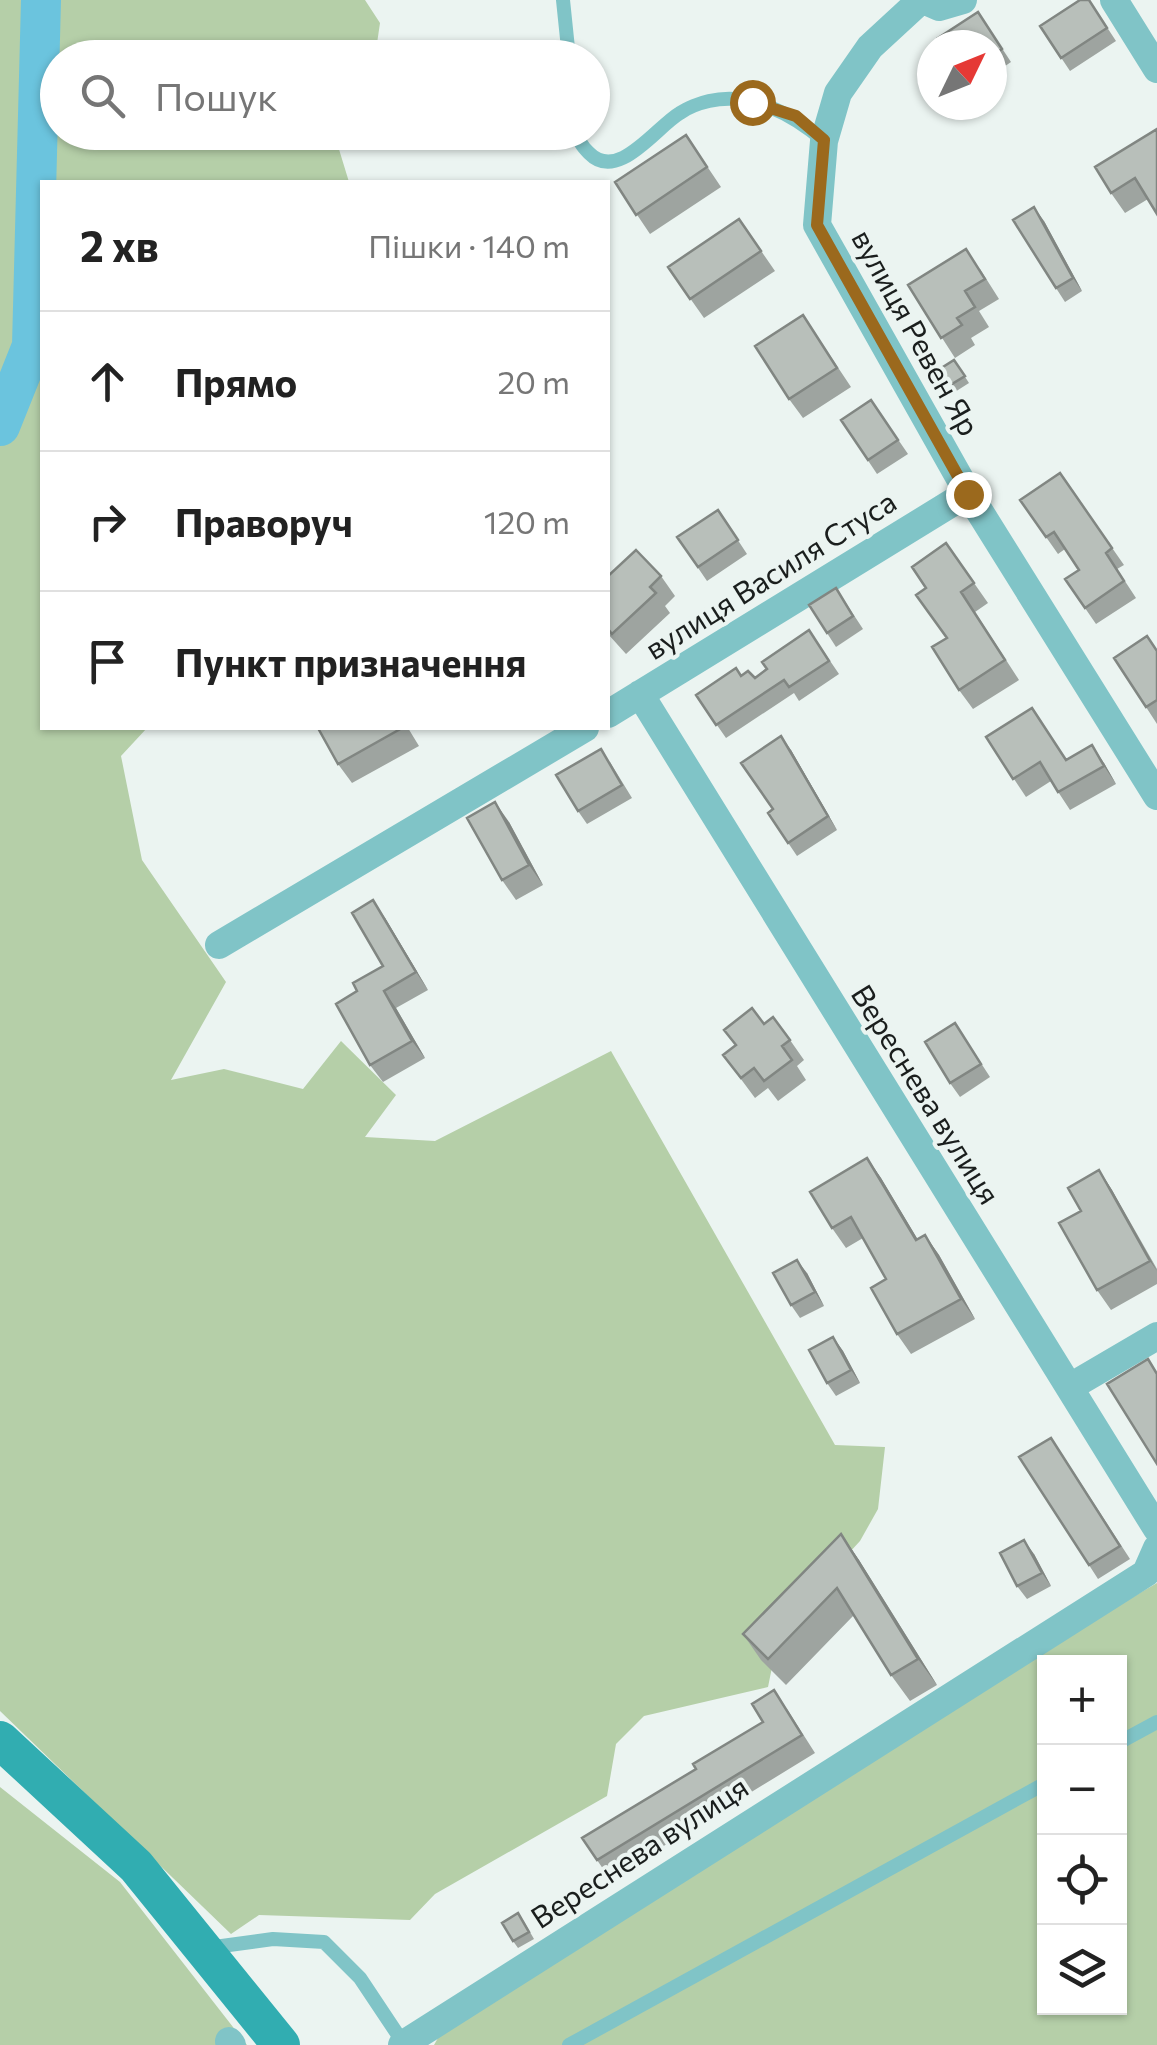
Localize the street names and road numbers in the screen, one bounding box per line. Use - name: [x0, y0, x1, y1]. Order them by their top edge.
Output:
- street label: вулиця Ревен Яр: [845, 222, 989, 441]
- street label: вулиця Василя Стуса: [637, 482, 902, 666]
- street label: Вереснева вулиця: [845, 977, 1009, 1210]
- street label: Вереснева вулиця: [523, 1767, 754, 1935]

